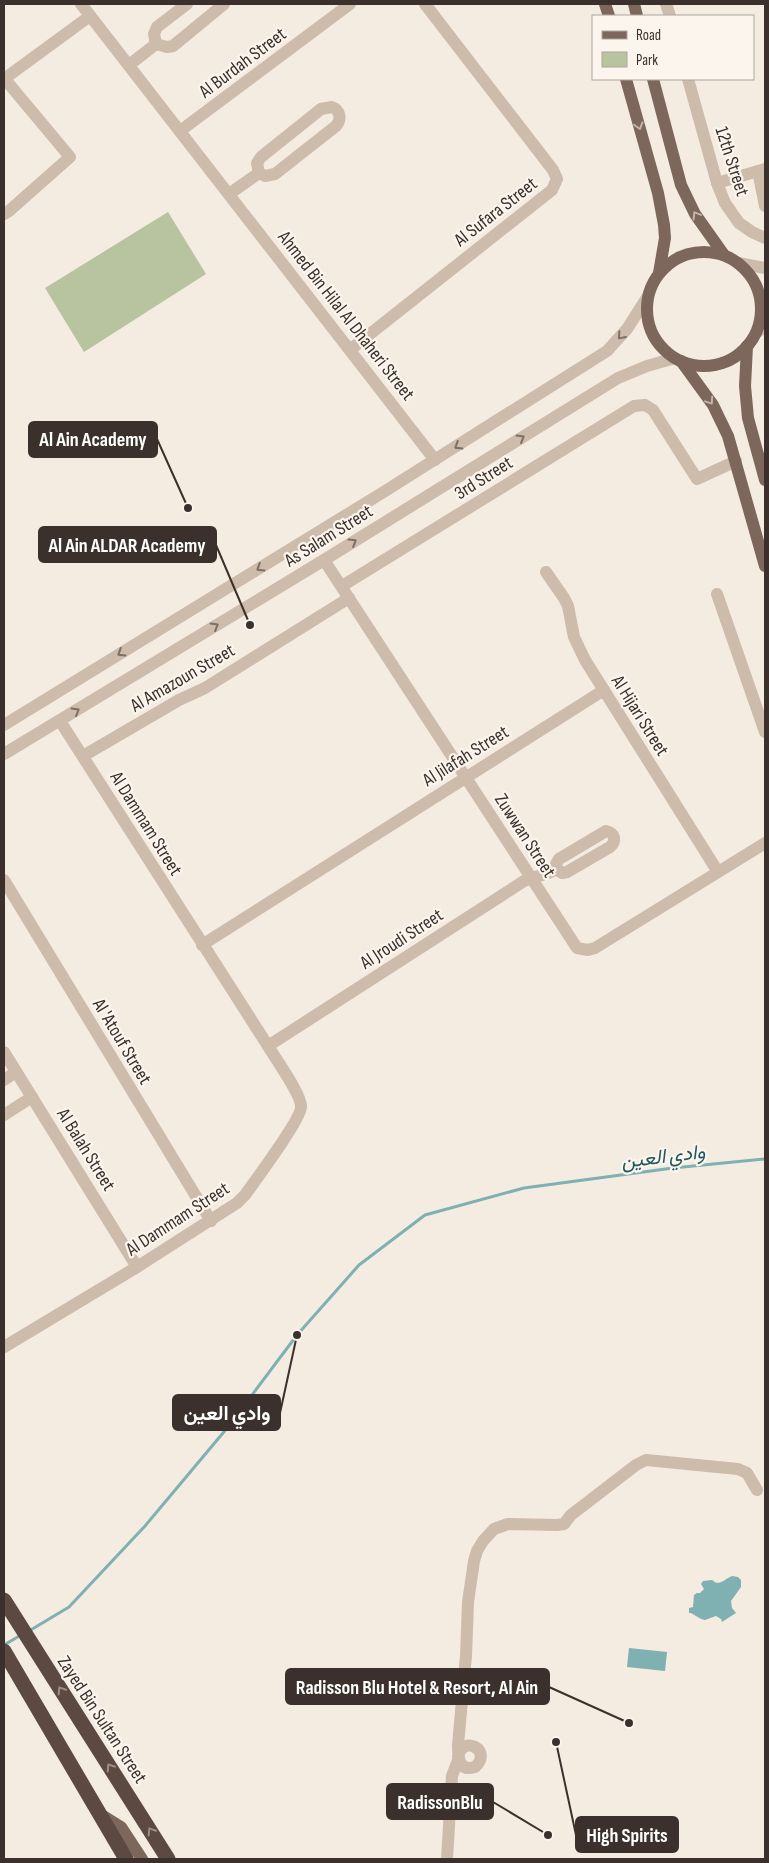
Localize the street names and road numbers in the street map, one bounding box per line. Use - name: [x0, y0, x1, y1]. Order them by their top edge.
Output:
- street label: Al Burdah Street: [194, 23, 291, 104]
- street label: 12th Street: [710, 124, 754, 199]
- street label: Al Sufara Street: [449, 172, 542, 252]
- street label: Ahmed Bin Hilal Al Dhaheri Street: [272, 226, 419, 405]
- street label: 3rd Street: [450, 451, 517, 505]
- street label: As Salam Street: [280, 500, 377, 573]
- street label: Al Amazoun Street: [126, 639, 239, 718]
- street label: Al Hijari Street: [605, 670, 674, 761]
- street label: Al Jilafah Street: [418, 721, 513, 792]
- street label: Al Dammam Street: [104, 767, 187, 880]
- street label: Zuwwan Street: [489, 790, 560, 882]
- street label: Al Jroudi Street: [355, 904, 448, 975]
- street label: Al 'Atouf Street: [87, 994, 156, 1089]
- street label: Al Balah Street: [51, 1103, 120, 1195]
- street label: Al Dammam Street: [121, 1177, 234, 1262]
- street label: Zayed Bin Sultan Street: [52, 1652, 152, 1788]

